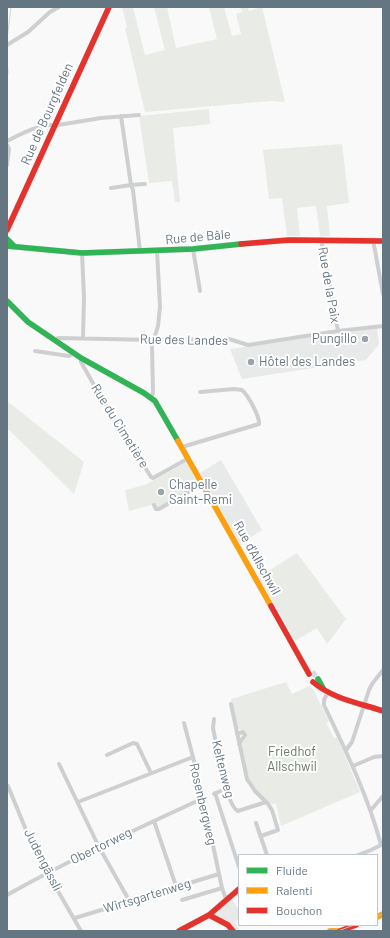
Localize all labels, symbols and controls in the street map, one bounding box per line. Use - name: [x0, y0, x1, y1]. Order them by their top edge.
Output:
- street label: Rue de Bourgfelden: [18, 61, 76, 167]
- street label: Rue de Bâle: [165, 226, 231, 248]
- street label: Rue de la Paix: [315, 246, 343, 324]
- street label: Rue des Landes: [140, 331, 228, 349]
- place label: Pungillo: [312, 331, 357, 347]
- marker: Pungillo: [360, 334, 370, 344]
- place label: Hôtel des Landes: [259, 354, 355, 370]
- marker: Hôtel des Landes: [246, 357, 256, 367]
- street label: Rue du Cimetière: [88, 381, 152, 471]
- place label: Chapelle Saint-Remi: [169, 477, 232, 508]
- marker: Chapelle Saint-Remi: [156, 487, 166, 497]
- street label: Rue d'Allschwil: [230, 518, 284, 598]
- street label: Keltenweg: [208, 738, 238, 800]
- park label: Friedhof Allschwil: [267, 744, 317, 775]
- street label: Rosenbergweg: [186, 761, 220, 847]
- street label: Obertorweg: [68, 824, 134, 868]
- street label: Judengässli: [21, 826, 65, 894]
- legend: [238, 854, 378, 926]
- text: Fluide: [276, 863, 308, 877]
- street label: Wirtsgartenweg: [101, 875, 193, 917]
- text: Ralenti: [276, 883, 313, 897]
- text: Bouchon: [276, 903, 322, 917]

